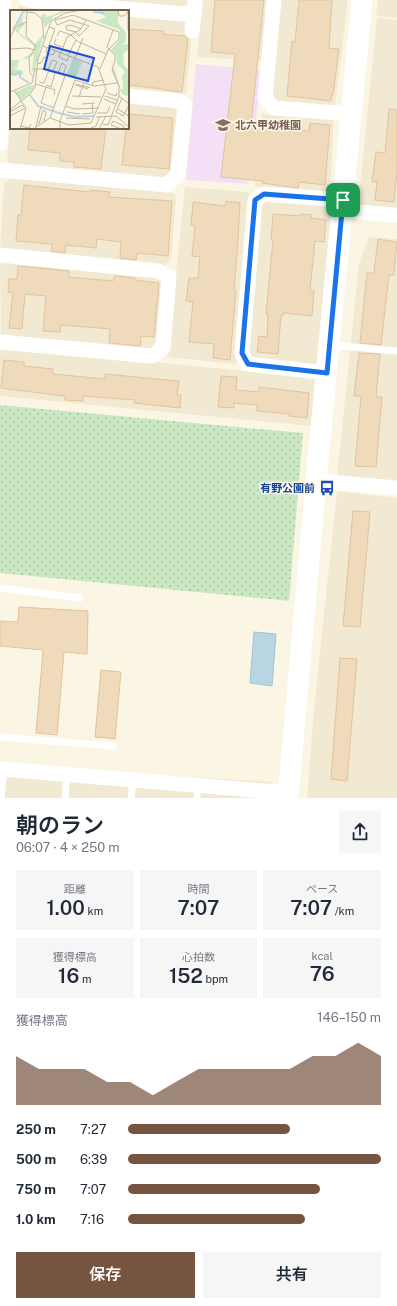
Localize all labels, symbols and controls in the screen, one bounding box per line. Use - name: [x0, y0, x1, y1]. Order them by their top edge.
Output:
- inset map: [10, 10, 129, 129]
- school or university icon: 北六甲幼稚園: [214, 116, 232, 134]
- place label: 北六甲幼稚園: [235, 119, 301, 131]
- pin: [326, 183, 360, 217]
- icon: arrive: [332, 189, 354, 211]
- bus stop icon: 有野公園前: [318, 479, 336, 497]
- place label: 有野公園前: [260, 482, 315, 494]
- button: share: [339, 811, 381, 853]
- text: 朝のラン: [16, 812, 104, 838]
- text: 06:07 · 4 × 250 m: [16, 840, 120, 855]
- text: 距離: [64, 883, 86, 895]
- text: 時間: [187, 883, 209, 895]
- text: ペース: [306, 883, 338, 895]
- text: 1.00: [46, 896, 85, 920]
- text: 7:07: [178, 896, 219, 920]
- text: 7:07: [290, 896, 332, 920]
- text: km: [85, 905, 103, 917]
- text: /km: [332, 905, 354, 917]
- text: kcal: [312, 950, 333, 962]
- text: 獲得標高: [53, 951, 97, 963]
- text: 心拍数: [182, 951, 215, 963]
- text: 76: [310, 962, 335, 986]
- text: 16: [58, 964, 79, 988]
- text: 152: [169, 964, 203, 988]
- text: m: [79, 973, 92, 985]
- text: bpm: [203, 973, 228, 985]
- text: 146–150 m: [317, 1010, 381, 1025]
- text: 獲得標高: [16, 1013, 68, 1028]
- text: 250 m: [16, 1122, 56, 1137]
- text: 7:27: [80, 1122, 107, 1137]
- text: 500 m: [16, 1152, 56, 1167]
- text: 6:39: [80, 1152, 107, 1167]
- text: 750 m: [16, 1182, 56, 1197]
- text: 7:07: [80, 1182, 106, 1197]
- text: 1.0 km: [16, 1212, 56, 1227]
- text: 7:16: [80, 1212, 104, 1227]
- button: 保存: [16, 1252, 195, 1298]
- button: 共有: [203, 1252, 381, 1298]

